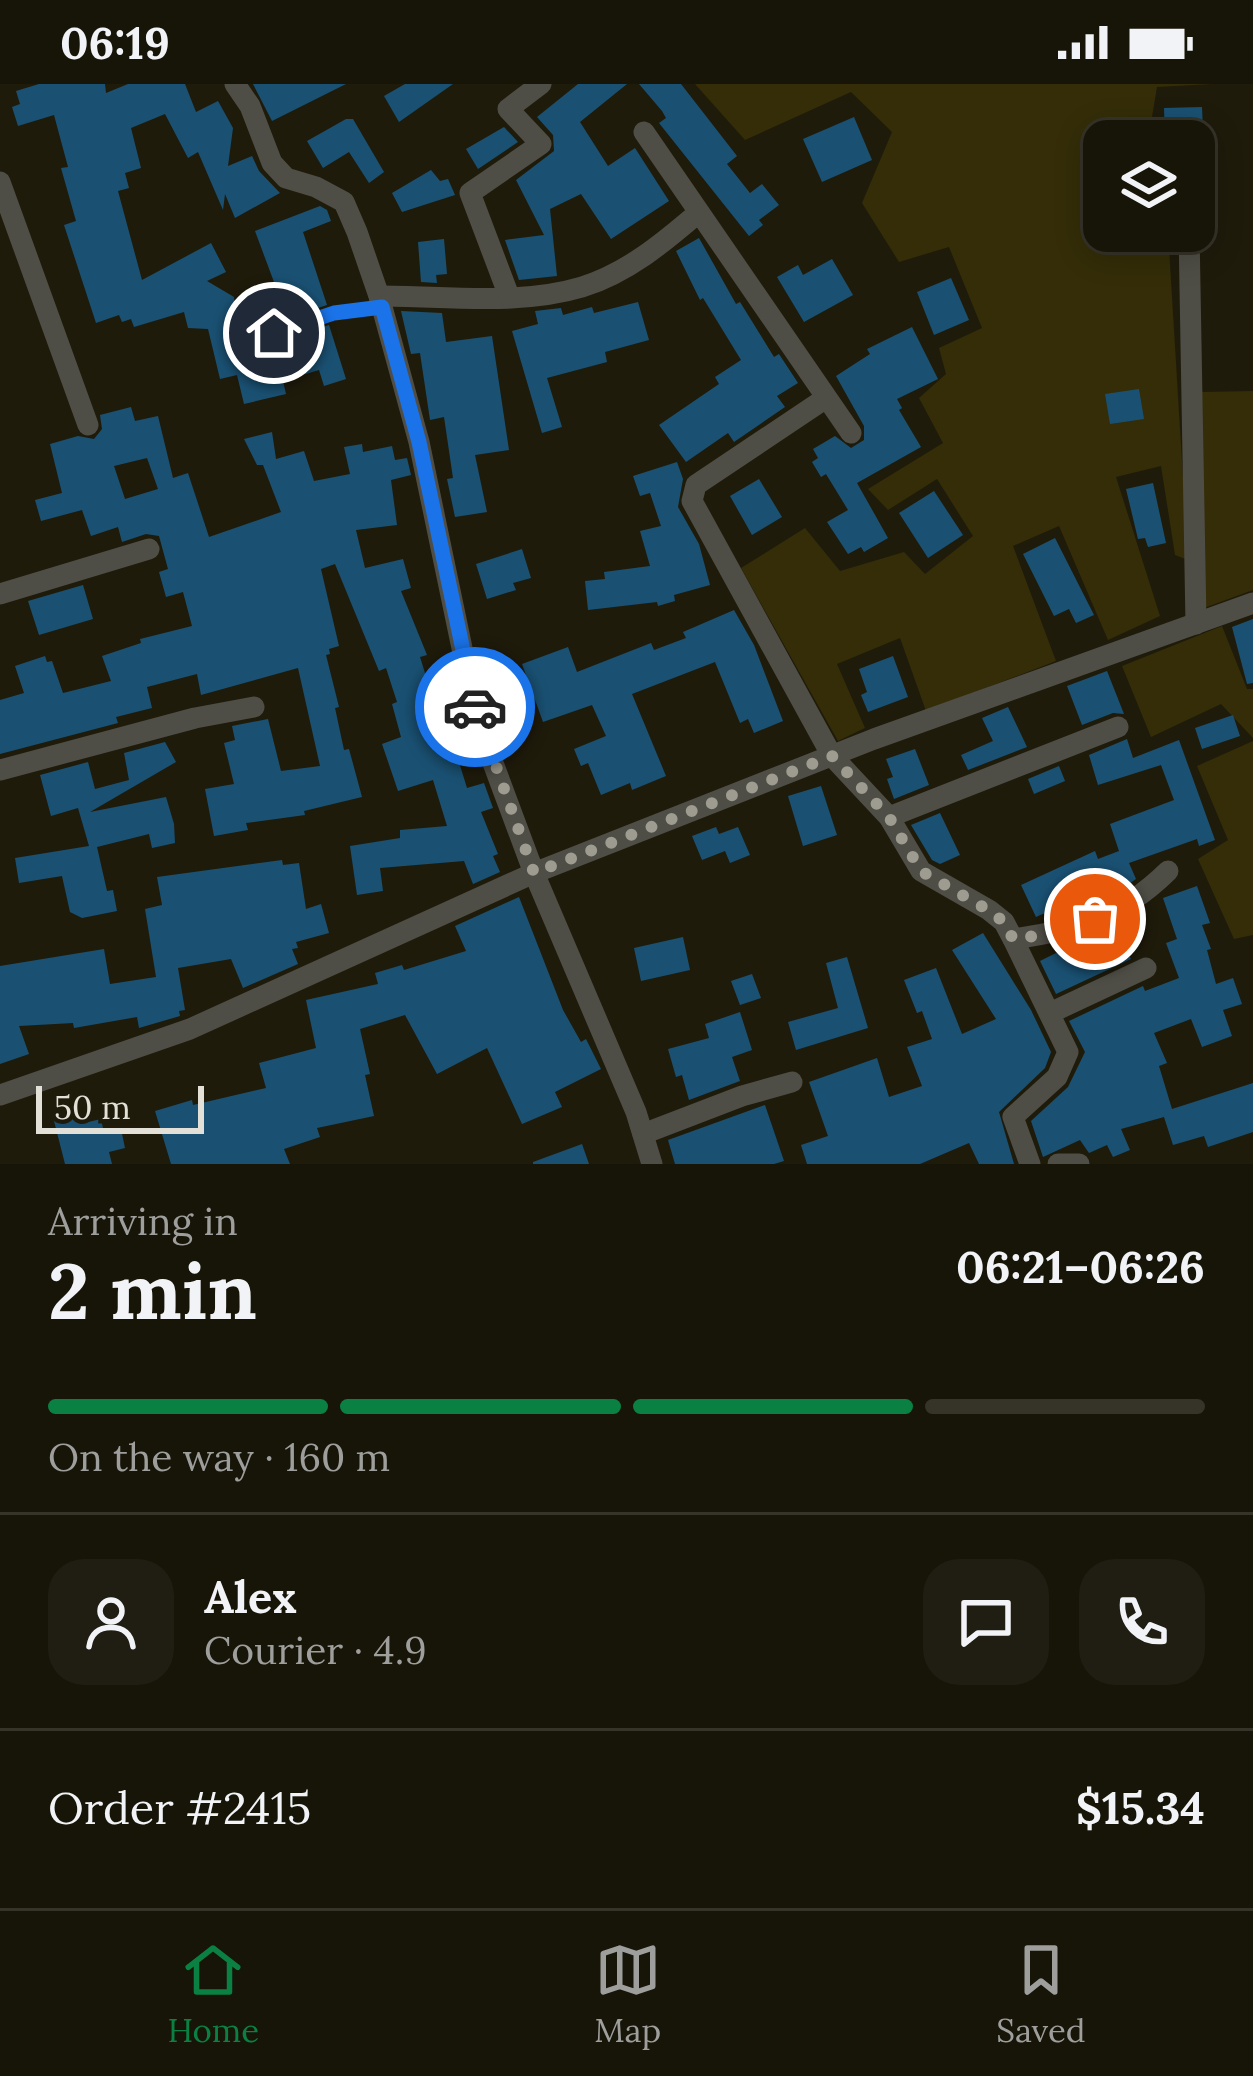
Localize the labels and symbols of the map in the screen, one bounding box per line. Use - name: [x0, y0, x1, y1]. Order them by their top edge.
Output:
- pin: [223, 282, 325, 384]
- courier: [415, 647, 535, 767]
- pin: [1044, 868, 1146, 970]
- scale bar: [36, 1080, 204, 1133]

